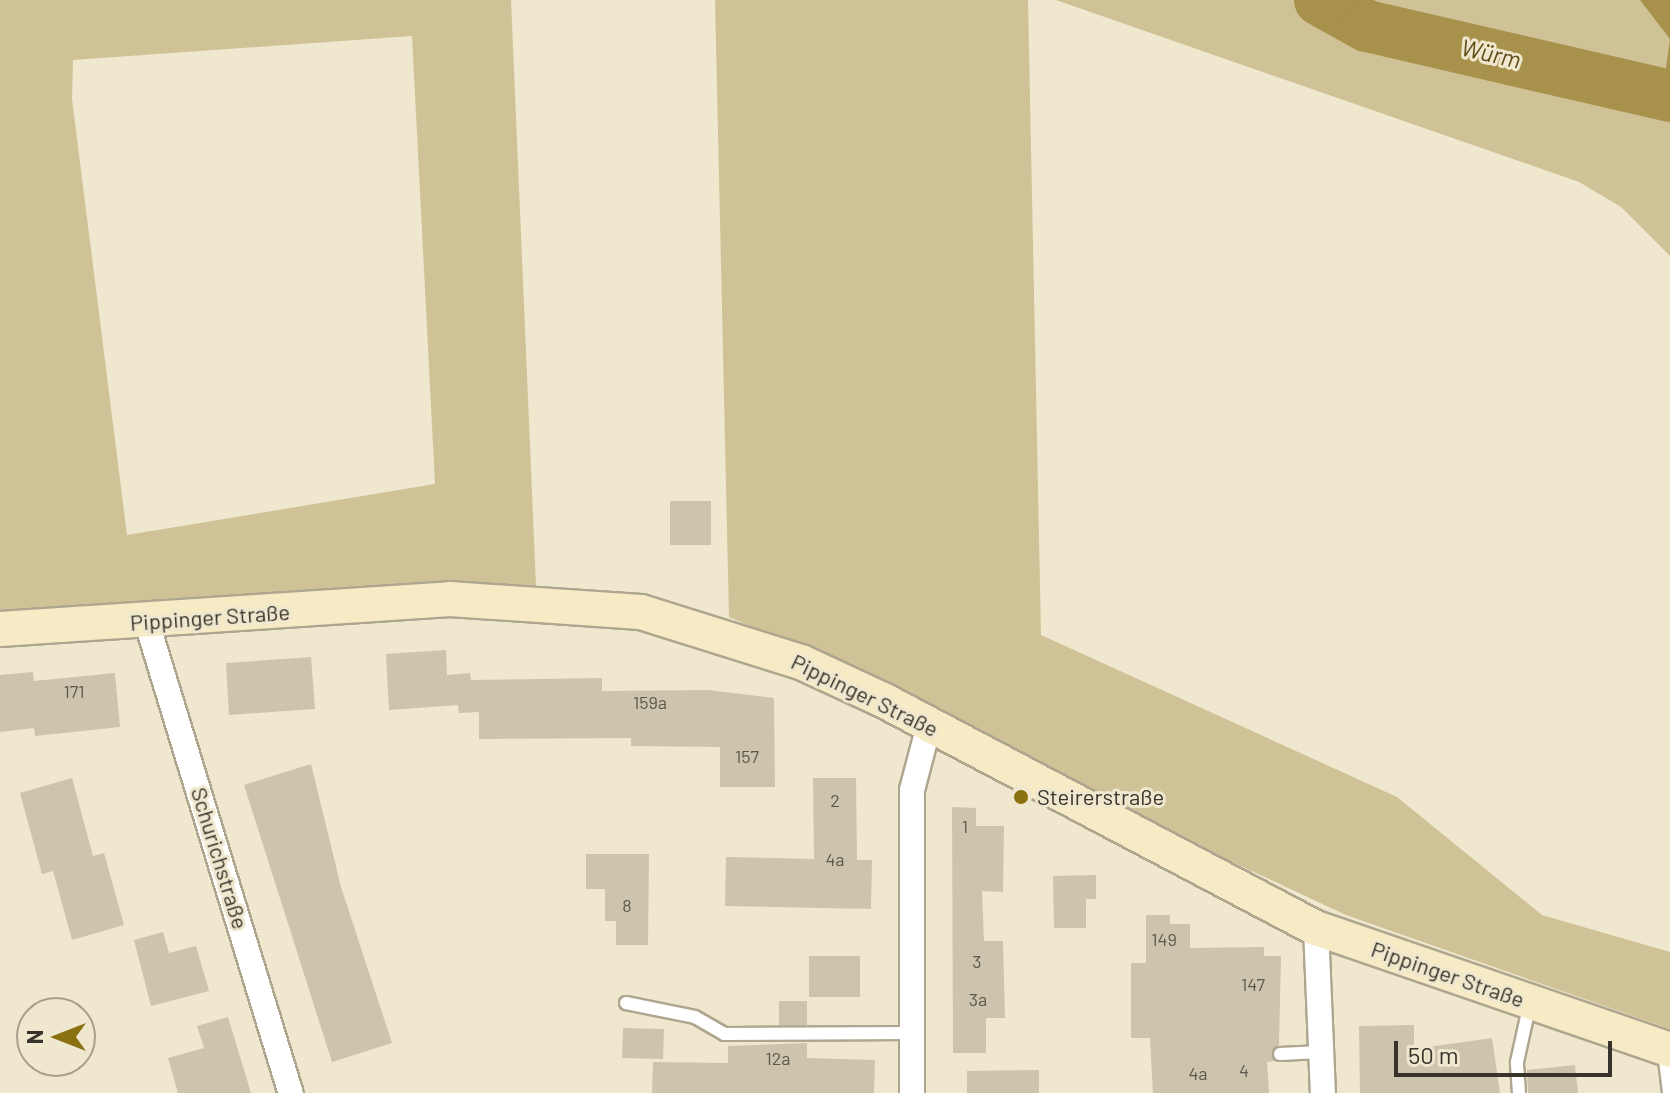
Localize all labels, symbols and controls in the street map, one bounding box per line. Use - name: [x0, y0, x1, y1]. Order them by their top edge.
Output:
- water label: Würm: [1458, 32, 1524, 74]
- street label: Pippinger Straße: [129, 598, 291, 636]
- street label: Pippinger Straße: [787, 648, 943, 742]
- house number: 171: [63, 680, 85, 702]
- house number: 159a: [633, 691, 667, 713]
- house number: 157: [735, 745, 759, 767]
- street label: Schurichstraße: [186, 784, 254, 932]
- place label: Steirerstraße: [1037, 784, 1164, 810]
- marker: Steirerstraße: [1012, 788, 1030, 806]
- house number: 2: [830, 789, 840, 811]
- house number: 1: [962, 815, 968, 837]
- house number: 4a: [825, 848, 845, 870]
- house number: 8: [622, 894, 632, 916]
- house number: 149: [1151, 928, 1177, 950]
- street label: Pippinger Straße: [1368, 935, 1528, 1013]
- house number: 3: [972, 950, 982, 972]
- house number: 147: [1241, 973, 1265, 995]
- house number: 3a: [969, 988, 987, 1010]
- north arrow: [16, 997, 96, 1077]
- scale bar: [1398, 1025, 1616, 1075]
- text: N: [21, 1030, 47, 1044]
- text: 50 m: [1408, 1040, 1459, 1069]
- house number: 12a: [765, 1047, 791, 1069]
- house number: 4: [1239, 1059, 1249, 1081]
- house number: 4a: [1188, 1062, 1208, 1084]

